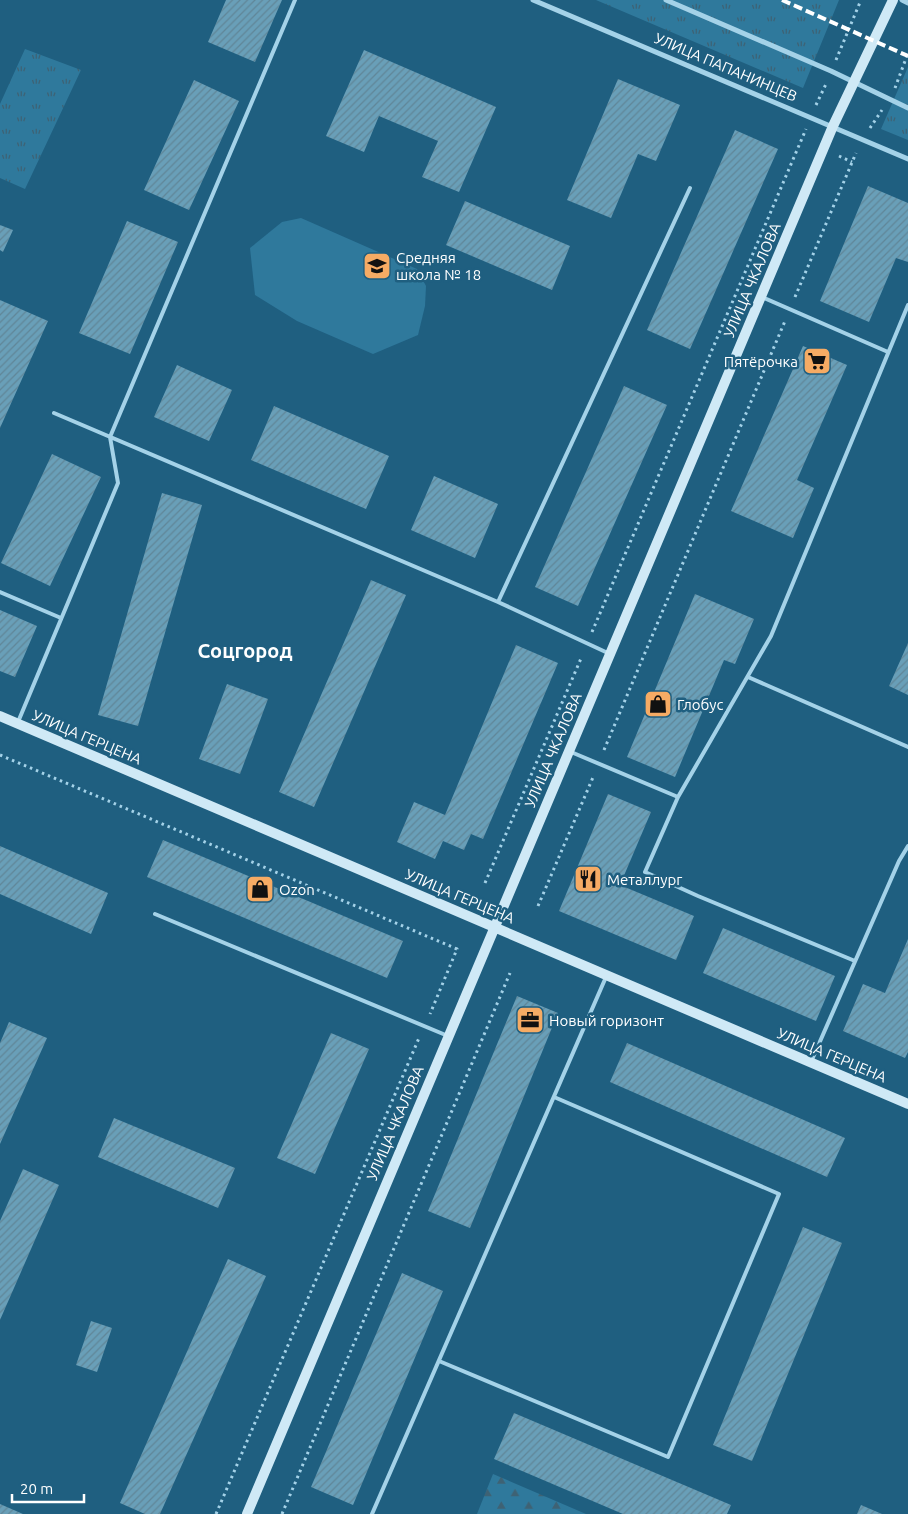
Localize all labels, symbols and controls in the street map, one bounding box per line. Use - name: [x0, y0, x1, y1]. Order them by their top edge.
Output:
- street label: УЛИЦА ПАПАНИНЦЕВ: [652, 29, 800, 105]
- street label: УЛИЦА ЧКАЛОВА: [720, 220, 784, 340]
- place label: Средняя школа № 18: [396, 249, 481, 283]
- school or university icon: Средняя школа № 18: [362, 251, 392, 281]
- supermarket icon: Пятёрочка: [802, 346, 832, 376]
- place label: Пятёрочка: [724, 353, 798, 370]
- district label: Соцгород: [198, 639, 293, 662]
- shop icon: Глобус: [643, 689, 673, 719]
- street label: УЛИЦА ЧКАЛОВА: [521, 690, 585, 810]
- place label: Глобус: [677, 696, 724, 713]
- street label: УЛИЦА ГЕРЦЕНА: [30, 706, 144, 768]
- restaurant icon: Металлург: [573, 864, 603, 894]
- street label: УЛИЦА ГЕРЦЕНА: [403, 865, 517, 927]
- place label: Металлург: [607, 871, 682, 888]
- shop icon: Ozon: [245, 874, 275, 904]
- place label: Ozon: [279, 881, 315, 898]
- office icon: Новый горизонт: [515, 1005, 545, 1035]
- place label: Новый горизонт: [549, 1012, 664, 1029]
- street label: УЛИЦА ГЕРЦЕНА: [775, 1024, 889, 1086]
- street label: УЛИЦА ЧКАЛОВА: [363, 1063, 427, 1183]
- scale bar: [12, 1472, 85, 1504]
- text: 20 m: [20, 1480, 53, 1497]

